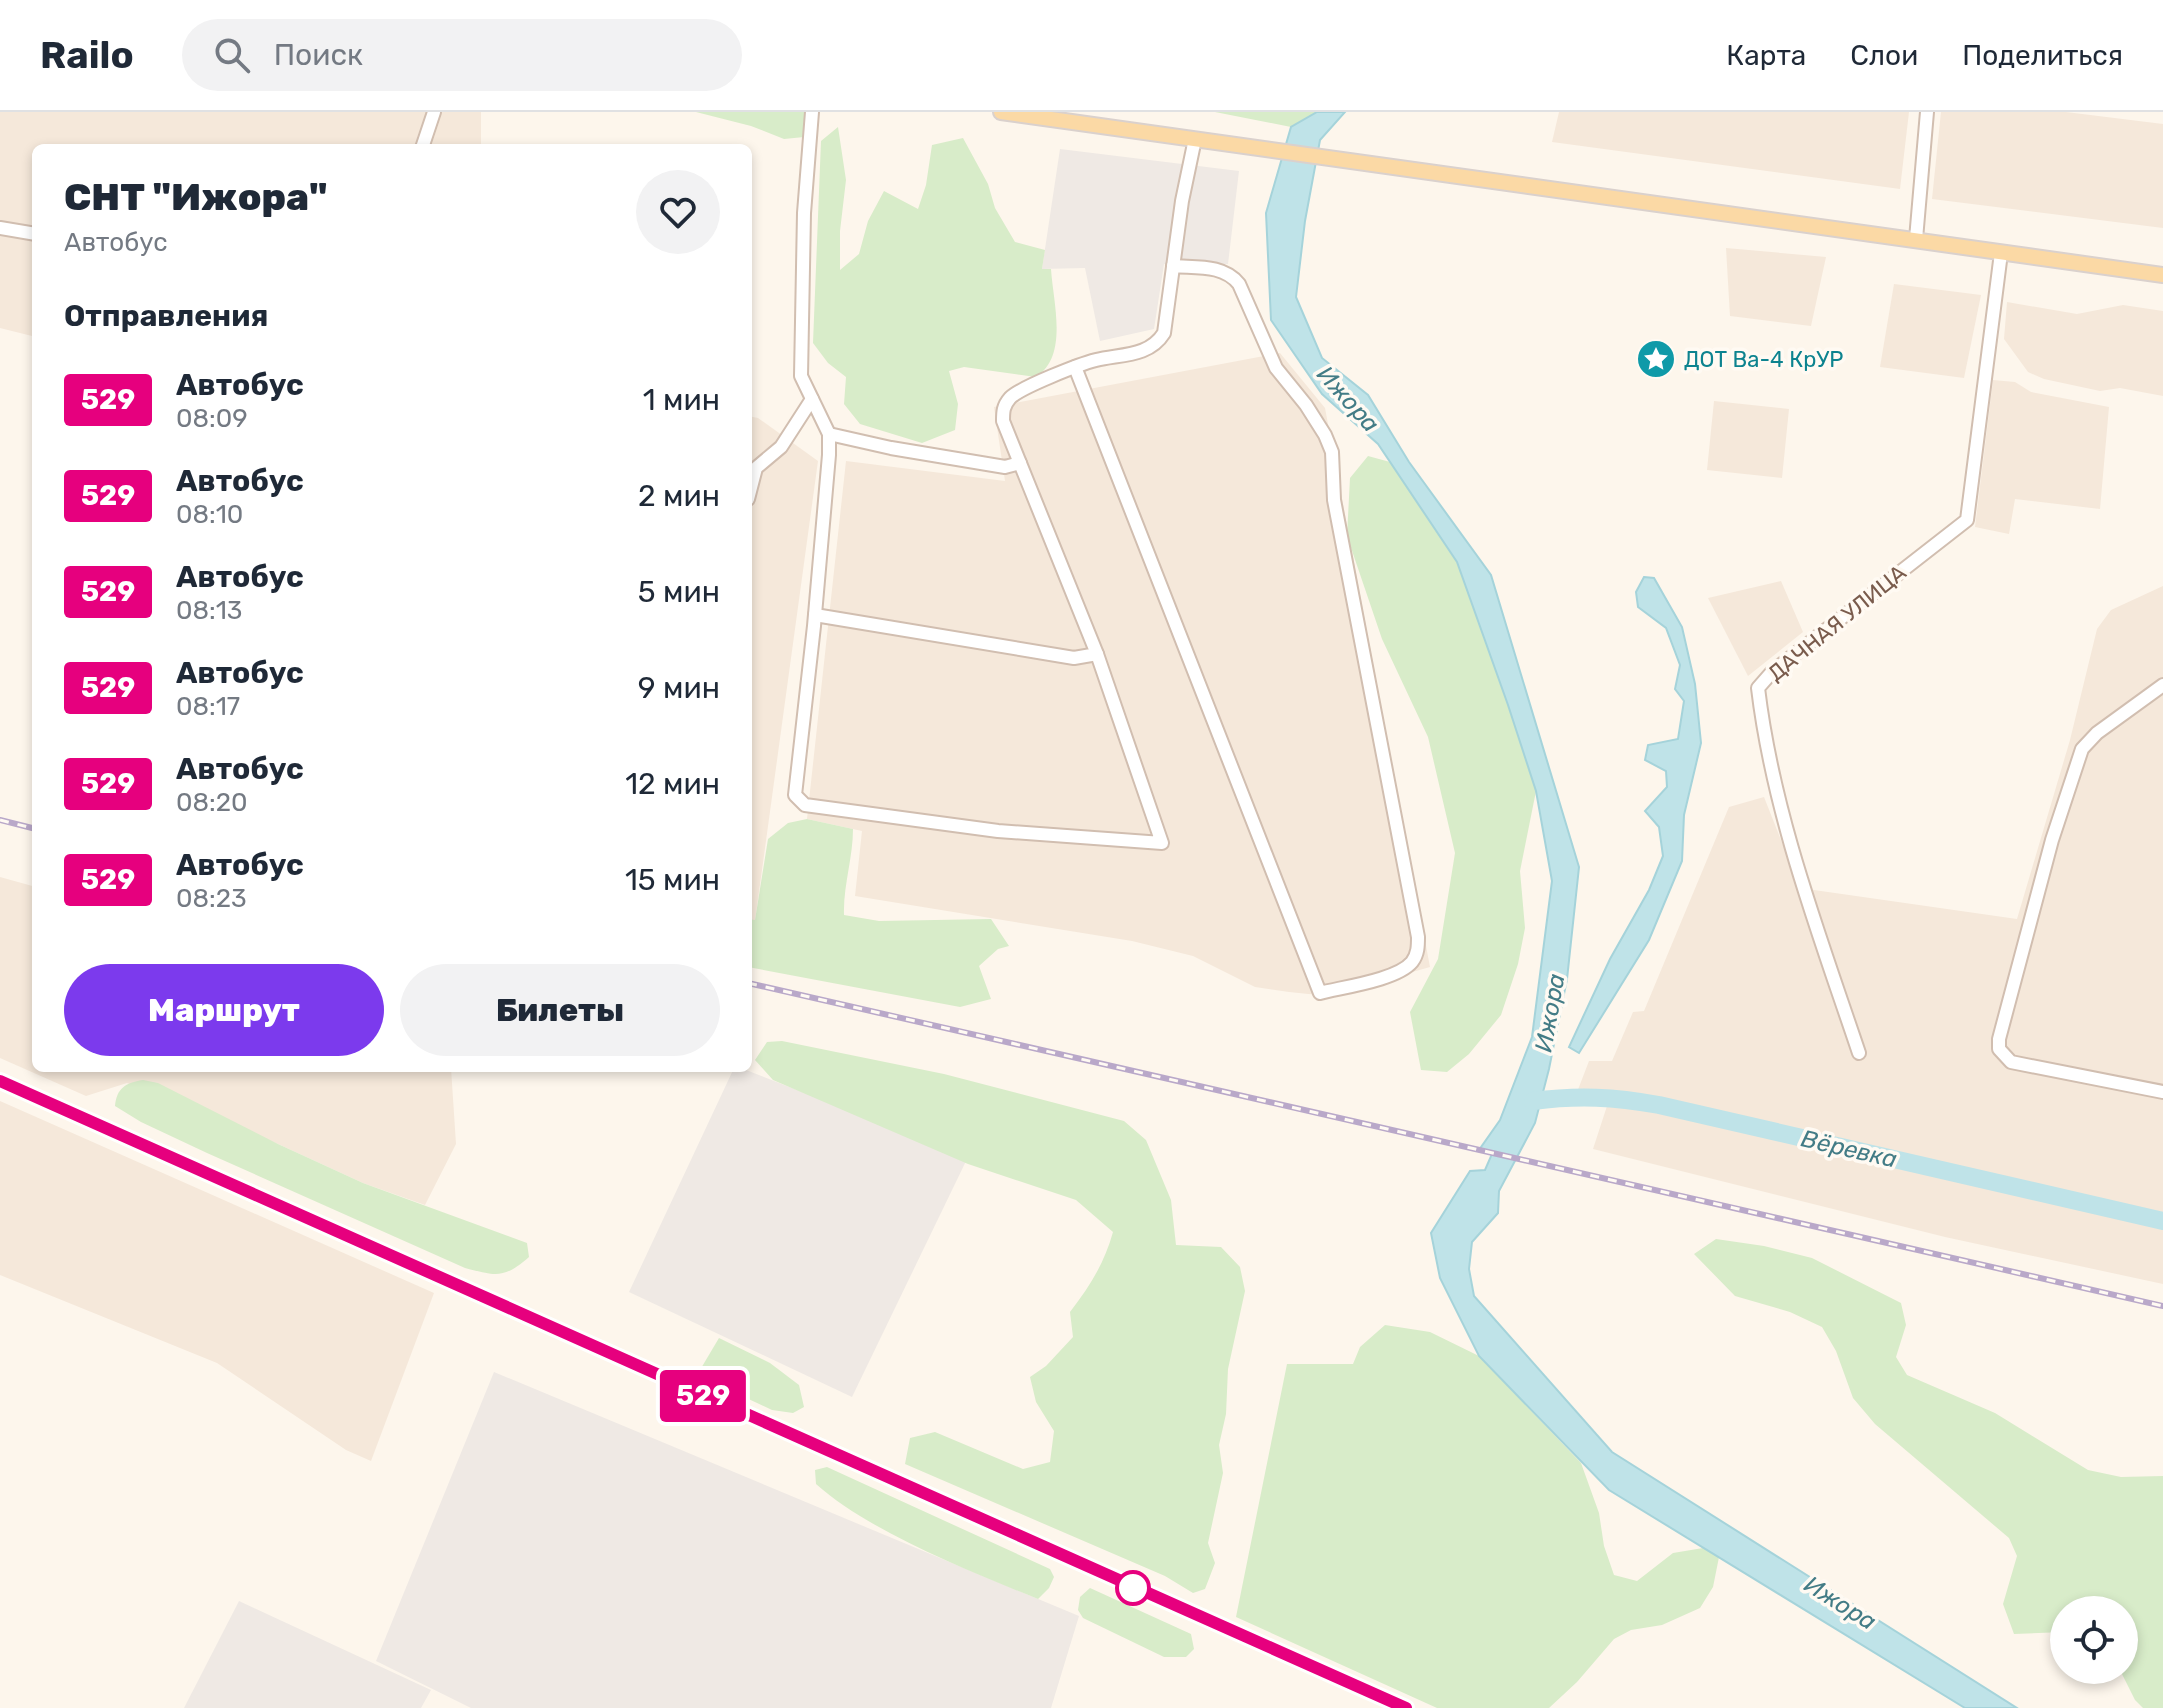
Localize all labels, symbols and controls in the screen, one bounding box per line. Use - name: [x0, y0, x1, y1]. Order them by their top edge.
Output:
- search box: [182, 19, 742, 91]
- text: Railo: [40, 32, 134, 78]
- icon: search: [210, 33, 254, 77]
- text: Поиск: [274, 37, 363, 73]
- text: Карта: [1726, 39, 1806, 72]
- text: Слои: [1850, 39, 1918, 72]
- text: Поделиться: [1962, 39, 2123, 72]
- button: heart: [636, 170, 720, 254]
- text: СНТ "Ижора": [64, 174, 328, 220]
- text: Автобус: [64, 227, 167, 258]
- text: Отправления: [64, 298, 268, 334]
- place icon: ДОТ Ва-4 КрУР: [1635, 338, 1677, 380]
- place label: ДОТ Ва-4 КрУР: [1684, 346, 1843, 373]
- water label: Ижора: [1311, 360, 1385, 438]
- text: Автобус: [176, 367, 304, 403]
- text: 1 мин: [643, 382, 720, 418]
- text: 529: [81, 383, 135, 416]
- text: 08:09: [176, 403, 248, 434]
- text: Автобус: [176, 463, 304, 499]
- text: 2 мин: [638, 478, 720, 514]
- text: 529: [81, 479, 135, 512]
- text: 08:10: [176, 499, 243, 530]
- text: Автобус: [176, 559, 304, 595]
- street label: ДАЧНАЯ УЛИЦА: [1762, 559, 1912, 687]
- text: 5 мин: [638, 574, 720, 610]
- text: 529: [81, 575, 135, 608]
- text: 08:13: [176, 595, 242, 626]
- text: Автобус: [176, 655, 304, 691]
- text: 9 мин: [638, 670, 720, 706]
- text: 529: [81, 671, 135, 704]
- text: 08:17: [176, 691, 240, 722]
- text: Автобус: [176, 751, 304, 787]
- text: 12 мин: [625, 766, 720, 802]
- text: 529: [81, 767, 135, 800]
- text: 08:20: [176, 787, 247, 818]
- text: Автобус: [176, 847, 304, 883]
- text: 15 мин: [625, 862, 720, 898]
- text: 529: [81, 863, 135, 896]
- text: 08:23: [176, 883, 247, 914]
- button: Маршрут: [64, 964, 384, 1056]
- button: Билеты: [400, 964, 720, 1056]
- water label: Ижора: [1529, 972, 1571, 1054]
- water label: Вёревка: [1798, 1124, 1900, 1174]
- line badge: 529: [657, 1370, 749, 1422]
- text: 529: [676, 1379, 730, 1412]
- water label: Ижора: [1799, 1570, 1881, 1636]
- unlabelled marker: [1116, 1571, 1150, 1605]
- map controls: [2050, 1596, 2138, 1684]
- button: locate: [2050, 1596, 2138, 1684]

